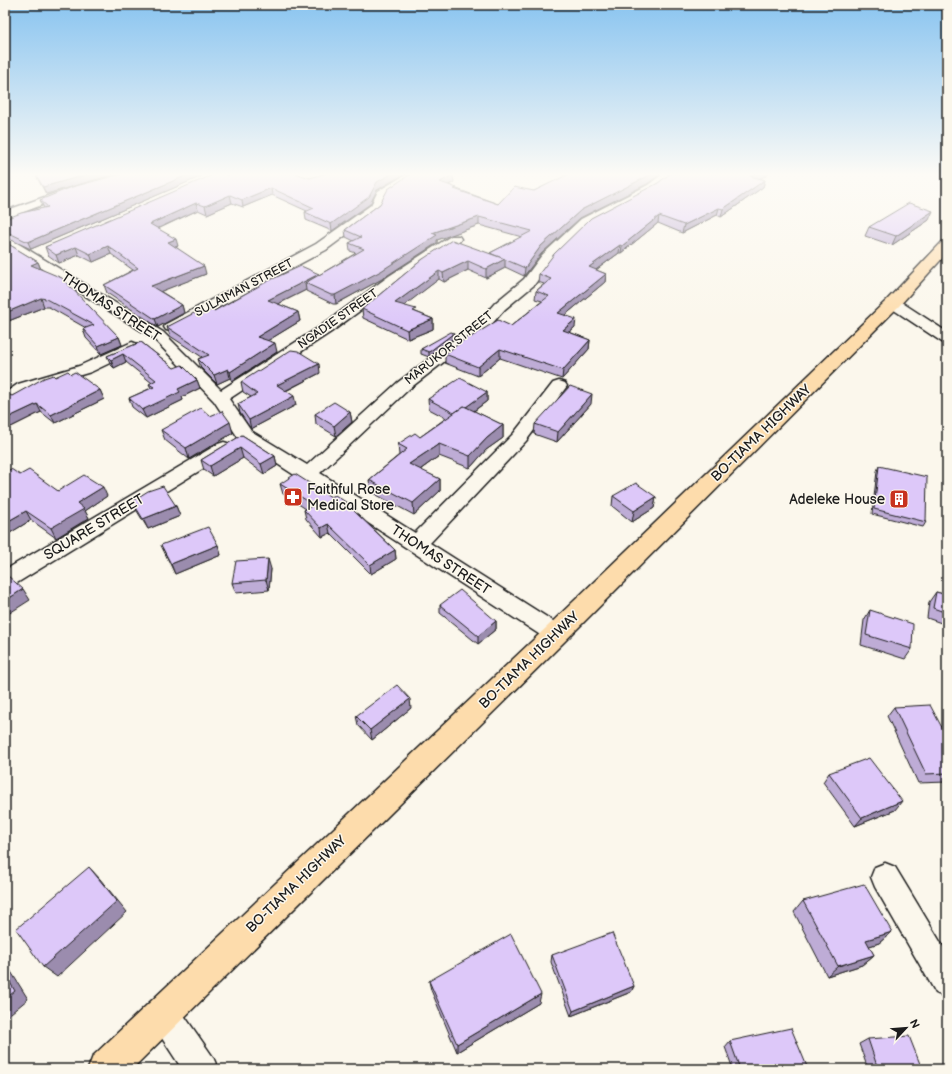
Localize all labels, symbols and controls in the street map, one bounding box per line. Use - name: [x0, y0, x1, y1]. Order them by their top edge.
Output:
- street label: SULAIMAN STREET: [192, 255, 297, 320]
- street label: THOMAS STREET: [58, 268, 165, 346]
- street label: NGADIE STREET: [295, 285, 382, 352]
- street label: MARUKOR STREET: [402, 307, 497, 388]
- street label: BO-TIAMA HIGHWAY: [707, 380, 815, 485]
- place label: Faithful Rose Medical Store: [307, 481, 394, 514]
- pharmacy icon: Faithful Rose Medical Store: [282, 486, 304, 508]
- building icon: Adeleke House: [888, 488, 910, 510]
- street label: SQUARE STREET: [41, 490, 148, 564]
- place label: Adeleke House: [789, 491, 885, 508]
- street label: THOMAS STREET: [388, 521, 495, 599]
- street label: BO-TIAMA HIGHWAY: [475, 607, 583, 712]
- street label: BO-TIAMA HIGHWAY: [242, 831, 350, 936]
- north arrow: [886, 1008, 926, 1048]
- text: N: [907, 1017, 922, 1030]

